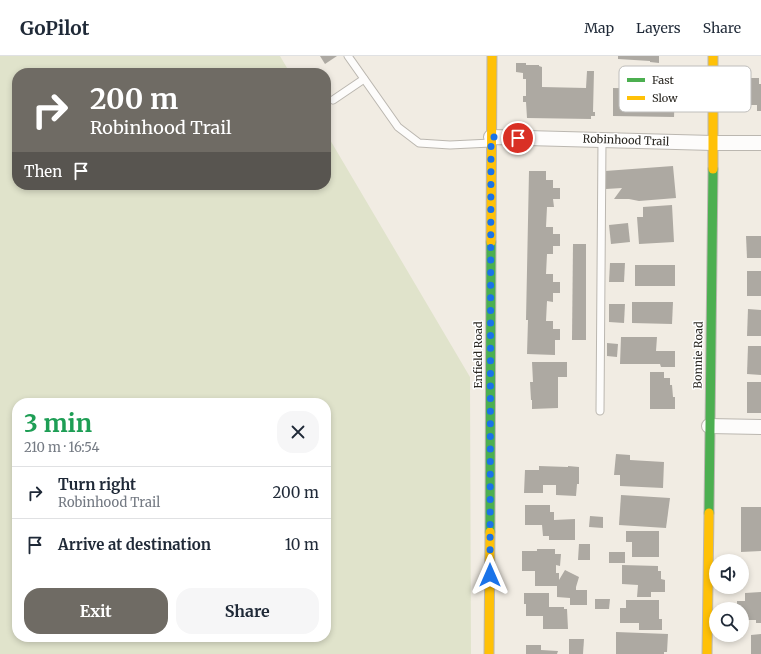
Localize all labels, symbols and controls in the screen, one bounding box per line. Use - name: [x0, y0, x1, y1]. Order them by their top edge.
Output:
- text: GoPilot: [20, 16, 89, 40]
- text: Map: [584, 19, 614, 37]
- text: Layers: [636, 19, 681, 37]
- text: Share: [703, 19, 741, 37]
- legend: [619, 66, 751, 112]
- text: Fast: [652, 73, 675, 87]
- text: 200 m: [90, 81, 178, 117]
- icon: right: [24, 84, 76, 136]
- text: Slow: [652, 91, 678, 105]
- text: Robinhood Trail: [90, 116, 232, 139]
- pin: [501, 121, 535, 155]
- icon: arrive: [507, 127, 529, 149]
- street label: Robinhood Trail: [582, 131, 670, 149]
- icon: arrive: [70, 160, 92, 182]
- text: Then: [24, 162, 62, 181]
- street label: Enfield Road: [471, 321, 485, 389]
- street label: Bonnie Road: [690, 321, 706, 389]
- text: 3 min: [24, 408, 92, 439]
- button: close: [277, 411, 319, 453]
- text: 210 m · 16:54: [24, 439, 100, 456]
- text: Turn right: [58, 475, 136, 494]
- icon: right: [24, 482, 46, 504]
- text: 200 m: [272, 483, 319, 502]
- text: Robinhood Trail: [58, 494, 160, 511]
- icon: arrive: [24, 534, 46, 556]
- text: Arrive at destination: [58, 535, 211, 554]
- text: 10 m: [285, 535, 319, 554]
- position arrow: [469, 554, 511, 596]
- map controls: [709, 554, 749, 642]
- button: sound: [709, 554, 749, 594]
- button: Exit: [24, 588, 168, 634]
- button: Share: [176, 588, 319, 634]
- button: search: [709, 602, 749, 642]

